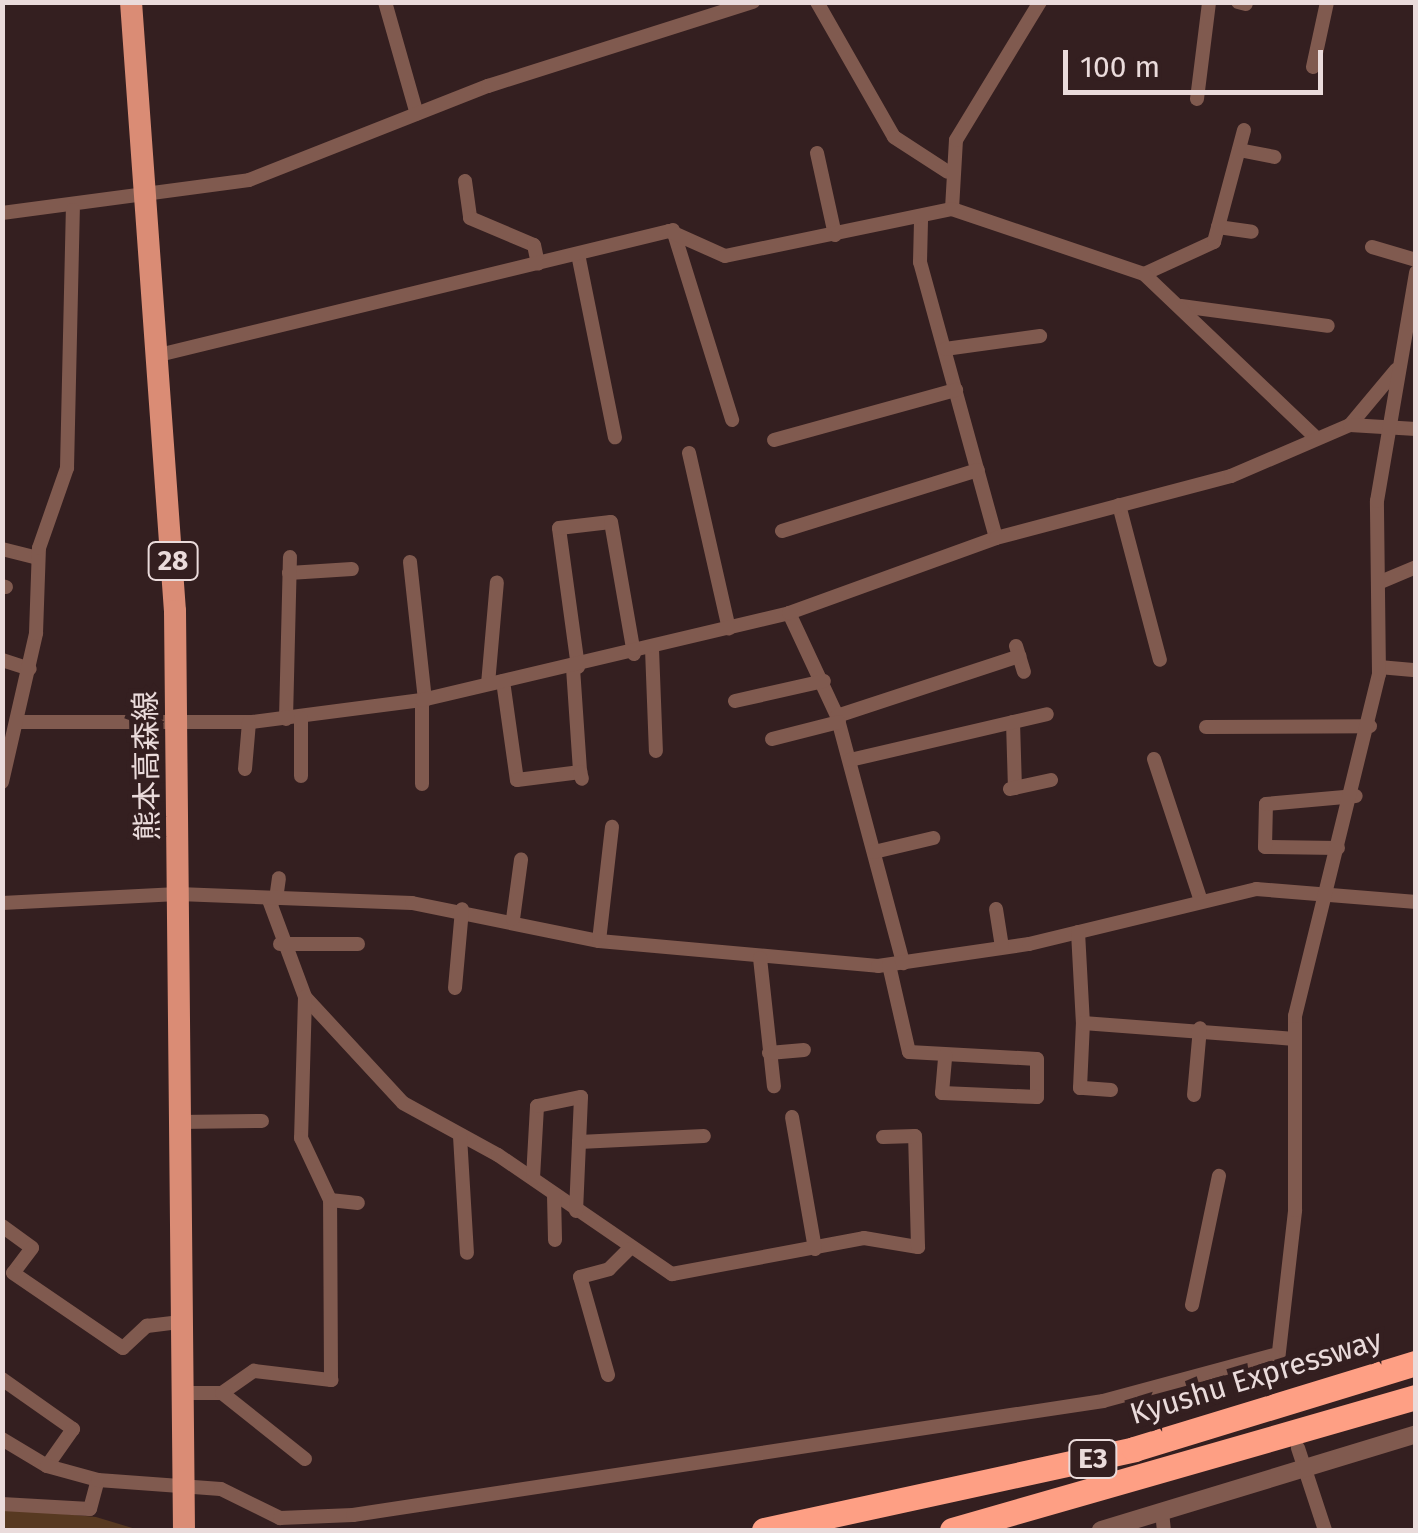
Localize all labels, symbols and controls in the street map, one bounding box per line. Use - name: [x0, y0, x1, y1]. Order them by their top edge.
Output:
- scale bar: [1068, 30, 1328, 92]
- text: 100 m: [1080, 49, 1160, 85]
- road number: 28: [146, 538, 200, 584]
- street label: 熊本高森線: [128, 691, 166, 841]
- street label: Kyushu Expressway: [1126, 1322, 1386, 1432]
- road number: E3: [1068, 1436, 1118, 1482]

